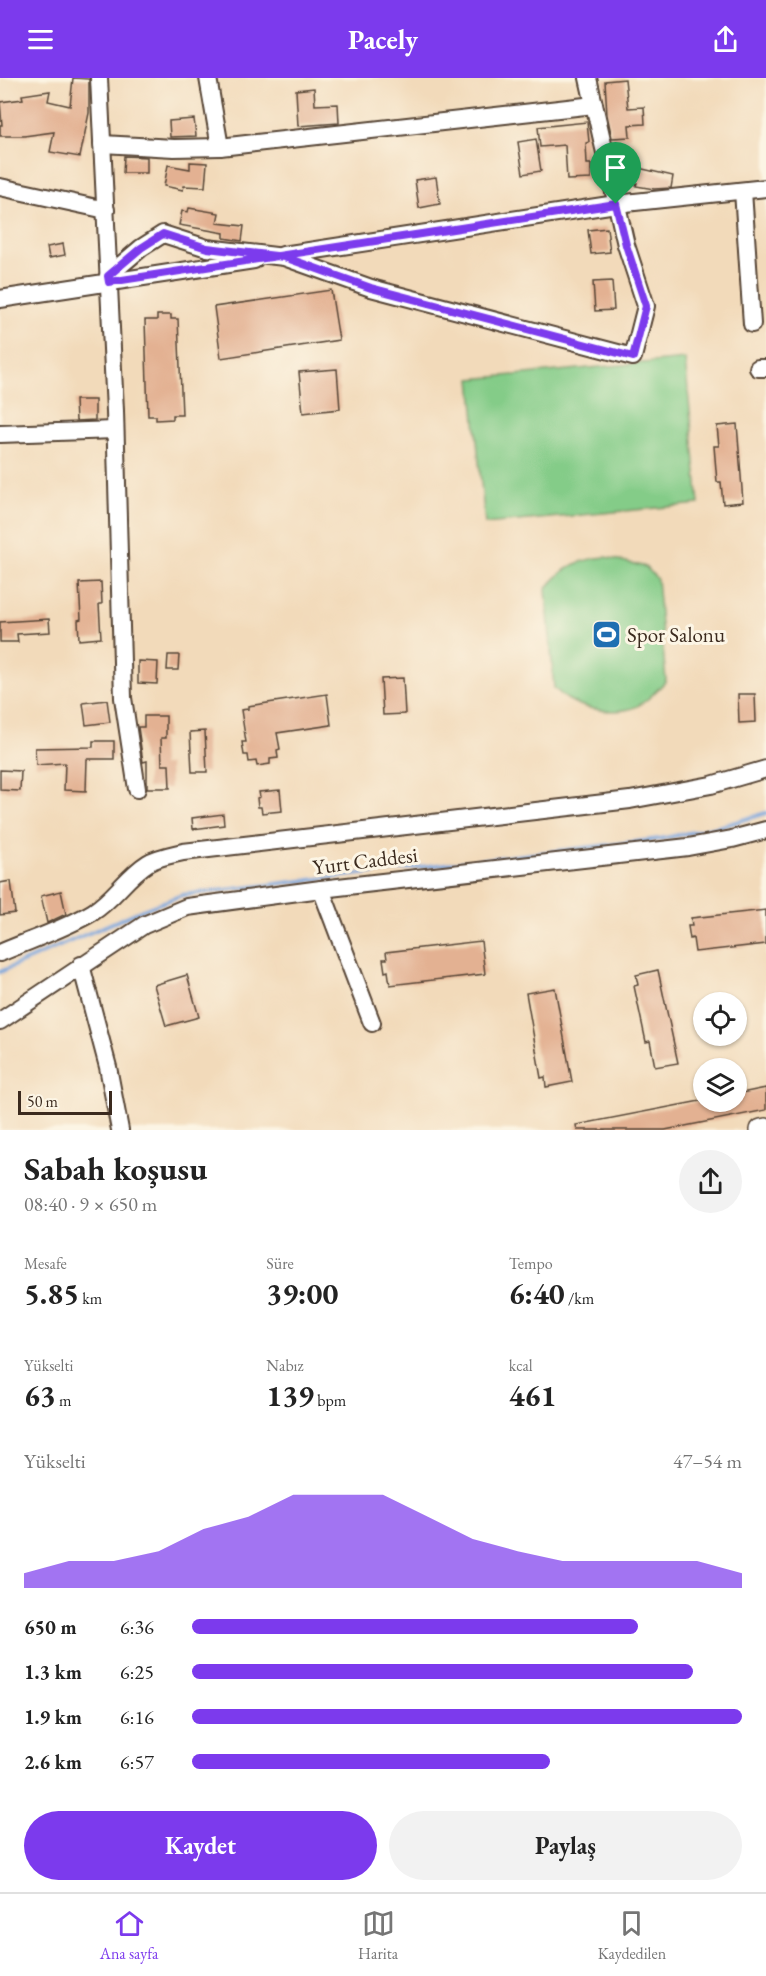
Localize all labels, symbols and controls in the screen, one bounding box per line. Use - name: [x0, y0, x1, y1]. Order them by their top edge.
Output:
- text: Pacely: [348, 22, 418, 57]
- icon: menu: [24, 23, 57, 56]
- icon: share: [709, 23, 742, 56]
- pin: [590, 142, 641, 204]
- icon: arrive: [599, 151, 632, 184]
- sports icon: Spor Salonu: [590, 619, 622, 651]
- place label: Spor Salonu: [627, 621, 725, 648]
- street label: Yurt Caddesi: [311, 841, 419, 880]
- map controls: [693, 992, 747, 1112]
- button: locate: [693, 992, 747, 1046]
- button: layers: [693, 1058, 747, 1112]
- scale bar: [18, 1088, 112, 1116]
- text: 50 m: [27, 1091, 58, 1112]
- text: Sabah koşusu: [24, 1147, 207, 1190]
- button: share: [679, 1150, 742, 1213]
- text: 08:40 · 9 × 650 m: [24, 1191, 157, 1217]
- text: Mesafe: [24, 1253, 67, 1274]
- text: Süre: [266, 1253, 294, 1274]
- text: Tempo: [509, 1253, 553, 1274]
- text: 5.85: [24, 1274, 79, 1313]
- text: 39:00: [266, 1274, 338, 1313]
- text: 6:40: [509, 1274, 565, 1313]
- text: km: [79, 1288, 102, 1309]
- text: /km: [565, 1288, 594, 1309]
- text: Yükselti: [24, 1355, 73, 1376]
- text: Nabız: [266, 1355, 304, 1376]
- text: kcal: [509, 1355, 533, 1376]
- text: 63: [24, 1376, 56, 1415]
- text: 139: [266, 1376, 314, 1415]
- text: 461: [509, 1376, 556, 1415]
- text: m: [56, 1390, 71, 1411]
- text: bpm: [314, 1390, 346, 1411]
- text: Yükselti: [24, 1448, 86, 1474]
- text: 47–54 m: [673, 1448, 742, 1474]
- text: 650 m: [24, 1614, 77, 1640]
- text: 6:36: [120, 1614, 154, 1640]
- text: 1.3 km: [24, 1659, 82, 1685]
- text: 6:25: [120, 1659, 154, 1685]
- text: 1.9 km: [24, 1704, 82, 1730]
- text: 6:16: [120, 1704, 154, 1730]
- text: 2.6 km: [24, 1749, 82, 1775]
- text: 6:57: [120, 1749, 154, 1775]
- button: Kaydet: [24, 1811, 377, 1880]
- button: Paylaş: [389, 1811, 742, 1880]
- tab: Ana sayfa: [100, 1907, 158, 1964]
- tab: Harita: [358, 1907, 398, 1964]
- tab: Kaydedilen: [598, 1907, 666, 1964]

